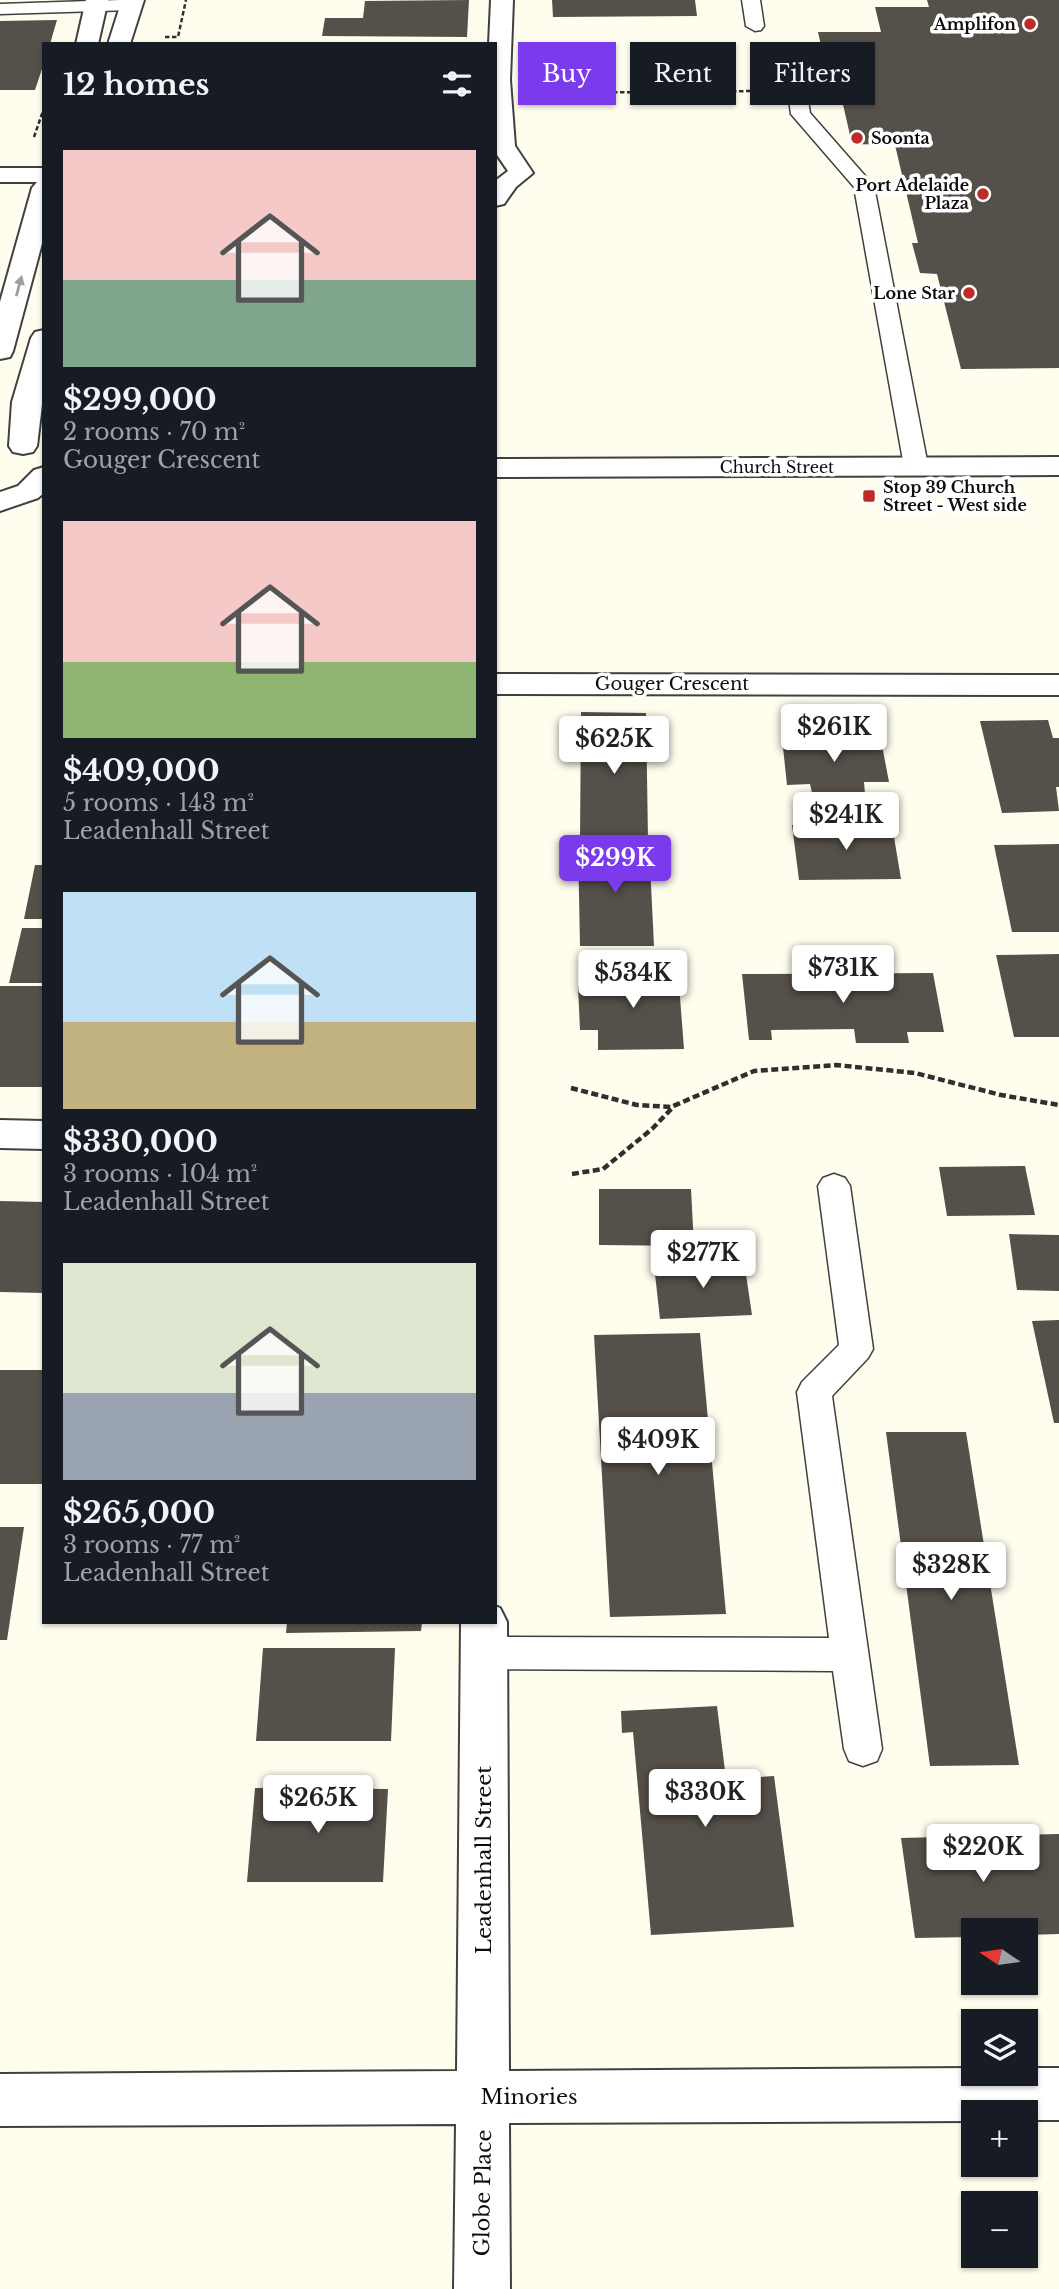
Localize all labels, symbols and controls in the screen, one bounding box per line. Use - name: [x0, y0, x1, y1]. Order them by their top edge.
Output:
- place label: Amplifon: [933, 14, 1016, 34]
- marker: Amplifon: [1022, 16, 1038, 32]
- chip: Buy: [518, 42, 616, 105]
- chip: Rent: [630, 42, 736, 105]
- chip: Filters: [750, 42, 875, 105]
- icon: filters: [438, 65, 476, 103]
- text: 12 homes: [63, 66, 210, 103]
- place label: Soonta: [871, 128, 930, 148]
- marker: Soonta: [849, 130, 865, 146]
- place label: Port Adelaide Plaza: [855, 175, 969, 213]
- marker: Port Adelaide Plaza: [975, 186, 991, 202]
- icon: home: [207, 195, 333, 321]
- one-way arrow: [14, 275, 24, 296]
- place label: Lone Star: [873, 283, 955, 303]
- marker: Lone Star: [961, 285, 977, 301]
- text: $299,000: [63, 381, 217, 418]
- text: 2 rooms · 70 m²: [63, 418, 245, 446]
- text: Gouger Crescent: [63, 446, 260, 474]
- street label: Church Street: [720, 457, 834, 477]
- place label: Stop 39 Church Street - West side: [883, 477, 1027, 515]
- marker: Stop 39 Church Street - West side: [861, 488, 877, 504]
- icon: home: [207, 566, 333, 692]
- street label: Gouger Crescent: [595, 673, 749, 695]
- pin: $261K: [785, 704, 883, 764]
- text: $261K: [797, 713, 871, 741]
- pin: $625K: [565, 716, 663, 776]
- text: $625K: [575, 725, 653, 753]
- text: $409,000: [63, 752, 220, 789]
- text: 5 rooms · 143 m²: [63, 789, 254, 817]
- pin: $241K: [797, 792, 895, 852]
- text: $241K: [809, 801, 883, 829]
- text: Leadenhall Street: [63, 817, 270, 845]
- pin: $299K: [566, 836, 664, 895]
- text: $299K: [575, 844, 655, 872]
- icon: home: [207, 937, 333, 1063]
- pin: $731K: [794, 946, 892, 1005]
- pin: $534K: [584, 950, 682, 1010]
- text: $731K: [808, 954, 878, 982]
- text: $534K: [594, 959, 672, 987]
- text: $330,000: [63, 1123, 218, 1160]
- text: 3 rooms · 104 m²: [63, 1160, 257, 1188]
- text: Leadenhall Street: [63, 1188, 270, 1216]
- pin: $277K: [654, 1230, 752, 1290]
- text: $277K: [667, 1239, 739, 1267]
- icon: home: [207, 1308, 333, 1434]
- pin: $409K: [609, 1418, 707, 1477]
- text: $409K: [617, 1426, 699, 1454]
- text: $265,000: [63, 1494, 215, 1531]
- text: 3 rooms · 77 m²: [63, 1531, 240, 1559]
- pin: $328K: [902, 1542, 1000, 1602]
- text: $328K: [912, 1551, 990, 1579]
- text: Leadenhall Street: [63, 1559, 270, 1587]
- street label: Leadenhall Street: [471, 1766, 497, 1954]
- pin: $330K: [656, 1770, 754, 1829]
- pin: $265K: [269, 1776, 367, 1835]
- text: $330K: [665, 1778, 745, 1806]
- text: $265K: [279, 1784, 357, 1812]
- pin: $220K: [934, 1825, 1032, 1884]
- text: $220K: [942, 1833, 1024, 1861]
- north arrow: [961, 1918, 1038, 1995]
- map controls: [961, 1918, 1038, 2268]
- button: layers: [961, 2009, 1038, 2086]
- street label: Minories: [481, 2084, 578, 2110]
- button: +: [961, 2100, 1038, 2177]
- street label: Globe Place: [469, 2129, 497, 2257]
- button: −: [961, 2191, 1038, 2268]

